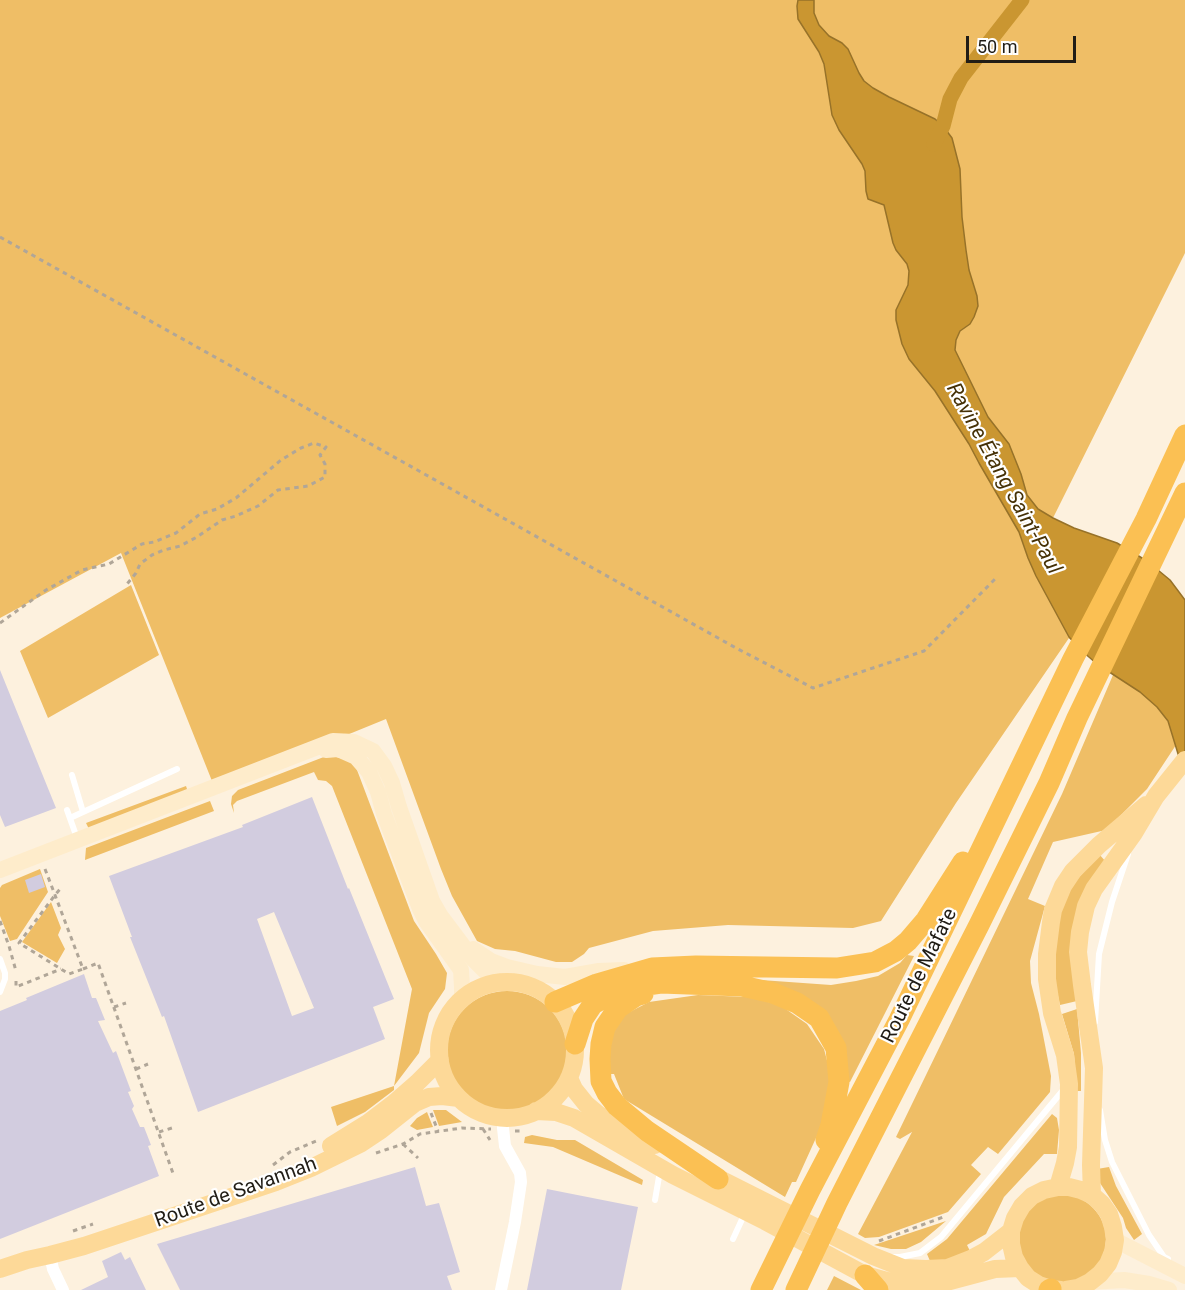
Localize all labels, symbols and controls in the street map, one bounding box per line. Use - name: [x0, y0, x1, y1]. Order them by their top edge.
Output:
- scale bar: [969, 24, 1078, 62]
- text: 50 m: [977, 36, 1017, 57]
- water label: Ravine Étang Saint-Paul: [940, 379, 1066, 579]
- street label: Route de Mafate: [877, 905, 963, 1047]
- street label: Route de Savannah: [152, 1153, 320, 1233]

